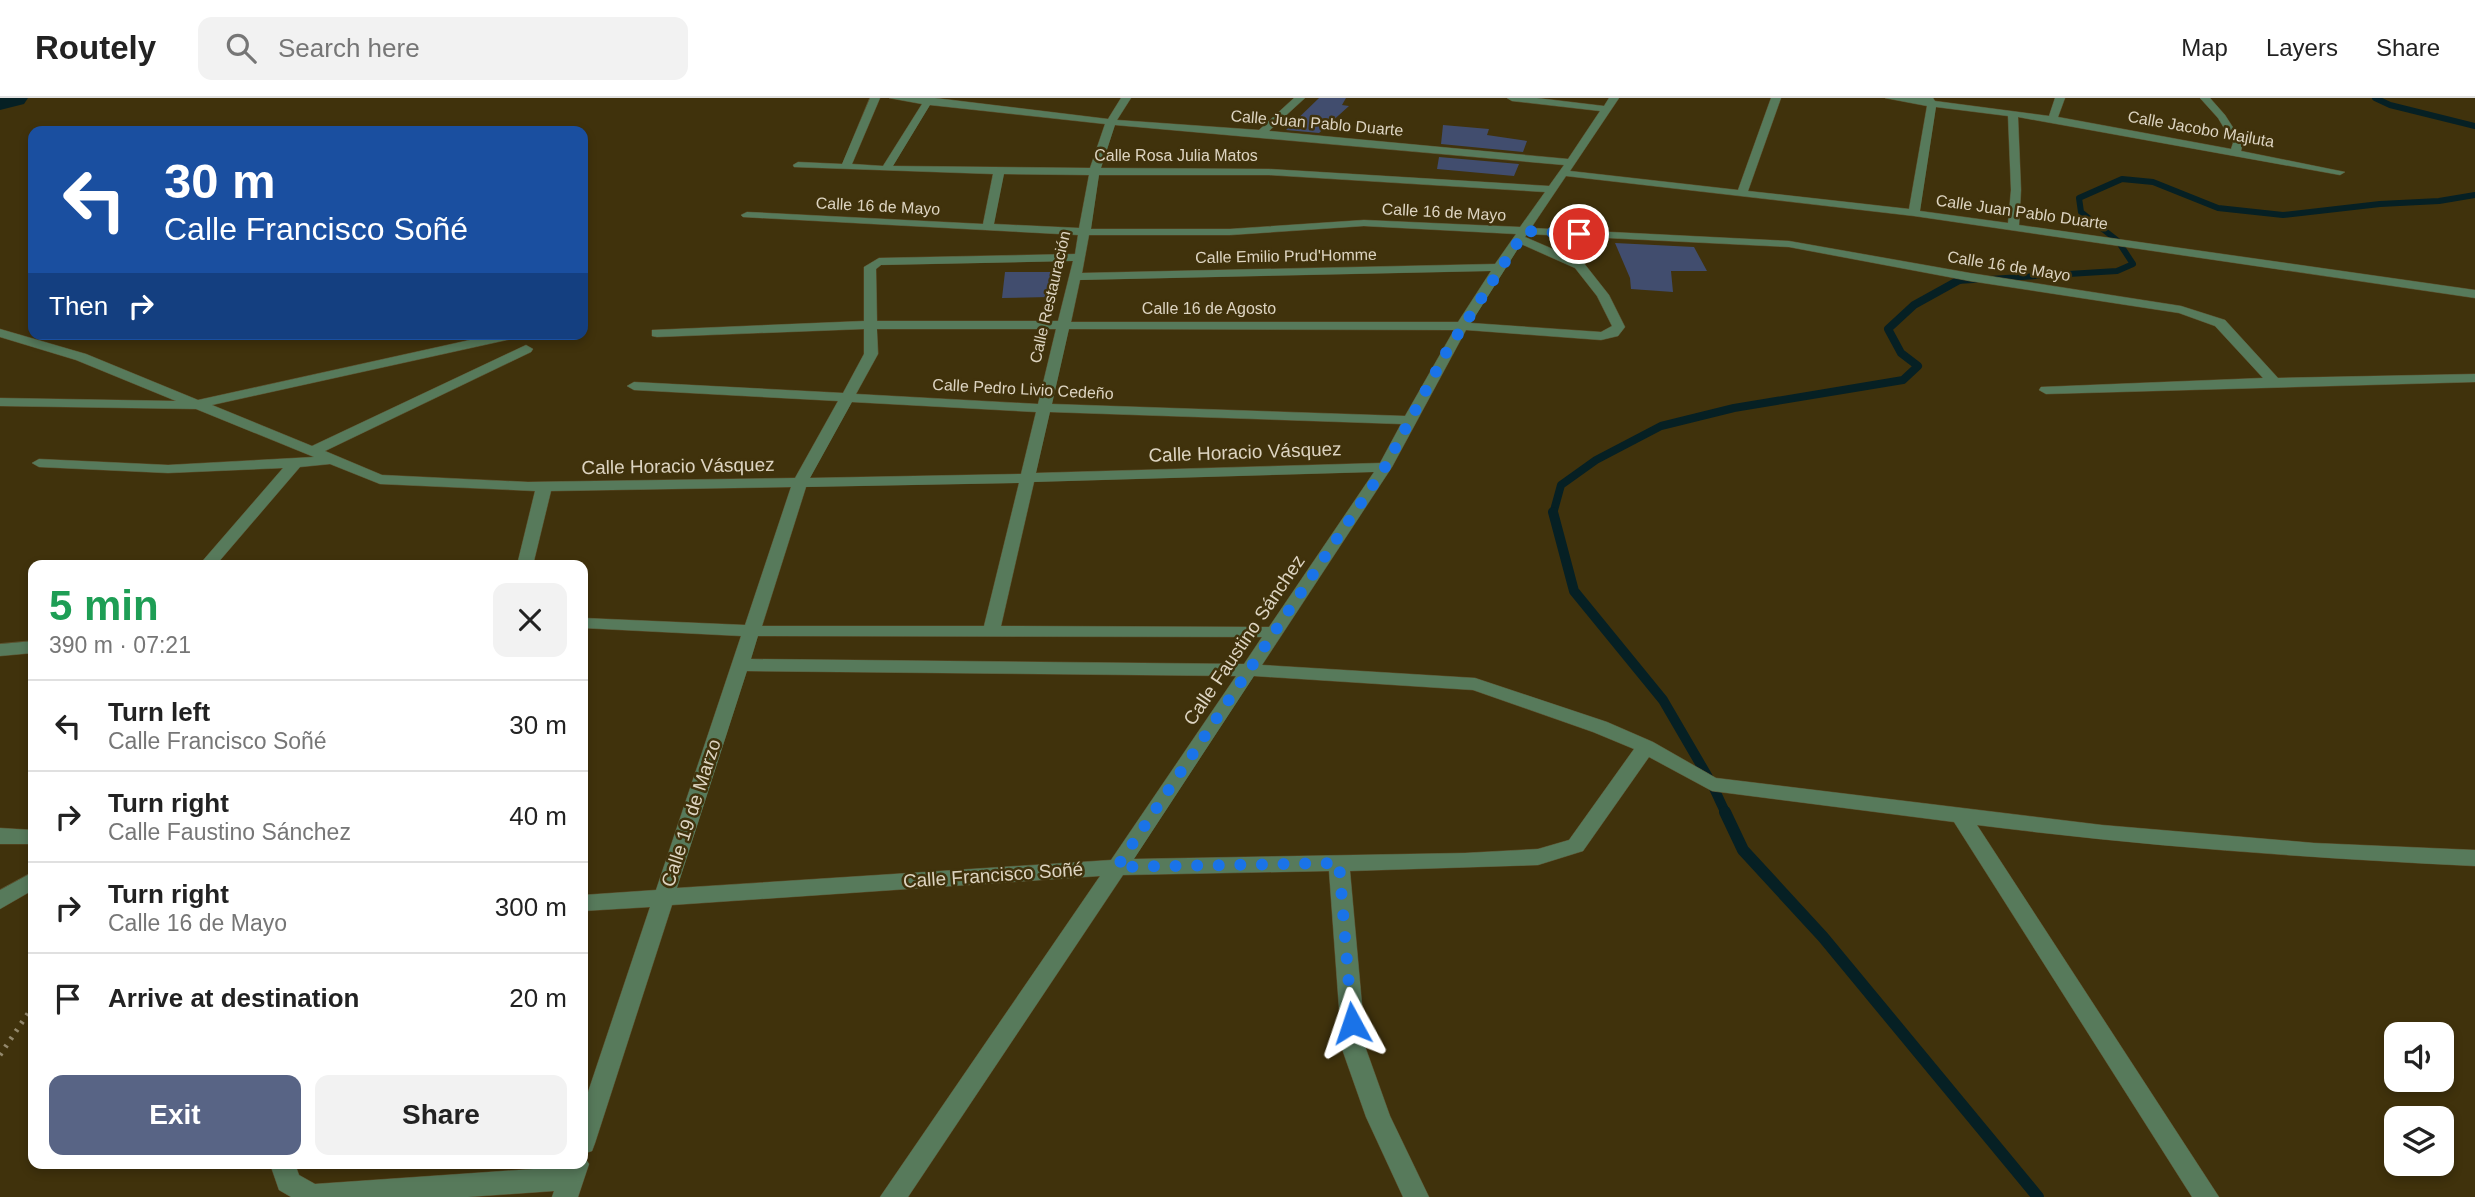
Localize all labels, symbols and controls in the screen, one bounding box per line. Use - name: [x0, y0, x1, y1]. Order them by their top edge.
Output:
- search box: [198, 17, 688, 80]
- text: Routely: [35, 29, 156, 66]
- icon: search: [222, 29, 260, 67]
- text: Search here: [278, 33, 420, 63]
- text: Map: [2181, 34, 2228, 61]
- text: Layers: [2266, 34, 2338, 61]
- text: Share: [2376, 34, 2440, 61]
- street label: Calle Juan Pablo Duarte: [1230, 107, 1404, 139]
- street label: Calle Jacobo Majluta: [2126, 108, 2276, 150]
- street label: Calle Rosa Julia Matos: [1094, 147, 1258, 164]
- icon: left: [49, 154, 140, 245]
- text: 30 m: [164, 154, 276, 208]
- street label: Calle Juan Pablo Duarte: [1935, 192, 2109, 233]
- street label: Calle 16 de Mayo: [815, 194, 941, 218]
- street label: Calle 16 de Mayo: [1381, 200, 1507, 224]
- pin: [1549, 204, 1609, 264]
- text: Calle Francisco Soñé: [164, 211, 468, 247]
- icon: arrive: [1560, 215, 1598, 253]
- street label: Calle Restauración: [1027, 229, 1073, 365]
- street label: Calle Emilio Prud'Homme: [1195, 246, 1377, 266]
- street label: Calle 16 de Mayo: [1946, 248, 2072, 284]
- icon: right: [122, 287, 160, 325]
- text: Then: [49, 291, 108, 321]
- street label: Calle 16 de Agosto: [1142, 300, 1276, 317]
- street label: Calle Pedro Livio Cedeño: [932, 376, 1114, 402]
- street label: Calle Horacio Vásquez: [1148, 438, 1342, 466]
- street label: Calle Horacio Vásquez: [581, 454, 775, 478]
- street label: Calle Faustino Sánchez: [1179, 551, 1309, 729]
- text: 5 min: [49, 582, 159, 629]
- button: close: [493, 583, 567, 657]
- text: 390 m · 07:21: [49, 632, 191, 658]
- text: Turn left: [108, 697, 210, 727]
- icon: left: [49, 707, 87, 745]
- text: 30 m: [509, 710, 567, 740]
- text: Calle Francisco Soñé: [108, 728, 327, 754]
- street label: Calle 19 de Marzo: [657, 736, 725, 890]
- text: Turn right: [108, 788, 229, 818]
- icon: right: [49, 798, 87, 836]
- text: 40 m: [509, 801, 567, 831]
- text: Calle Faustino Sánchez: [108, 819, 351, 845]
- street label: Calle Francisco Soñé: [902, 858, 1084, 892]
- text: Turn right: [108, 879, 229, 909]
- icon: right: [49, 889, 87, 927]
- text: 300 m: [495, 892, 567, 922]
- text: Calle 16 de Mayo: [108, 910, 287, 936]
- icon: arrive: [49, 980, 87, 1018]
- text: Arrive at destination: [108, 983, 359, 1013]
- text: 20 m: [509, 983, 567, 1013]
- position arrow: [1315, 986, 1389, 1060]
- map controls: [2384, 1022, 2454, 1176]
- button: sound: [2384, 1022, 2454, 1092]
- button: Exit: [49, 1075, 301, 1155]
- button: Share: [315, 1075, 567, 1155]
- button: layers: [2384, 1106, 2454, 1176]

